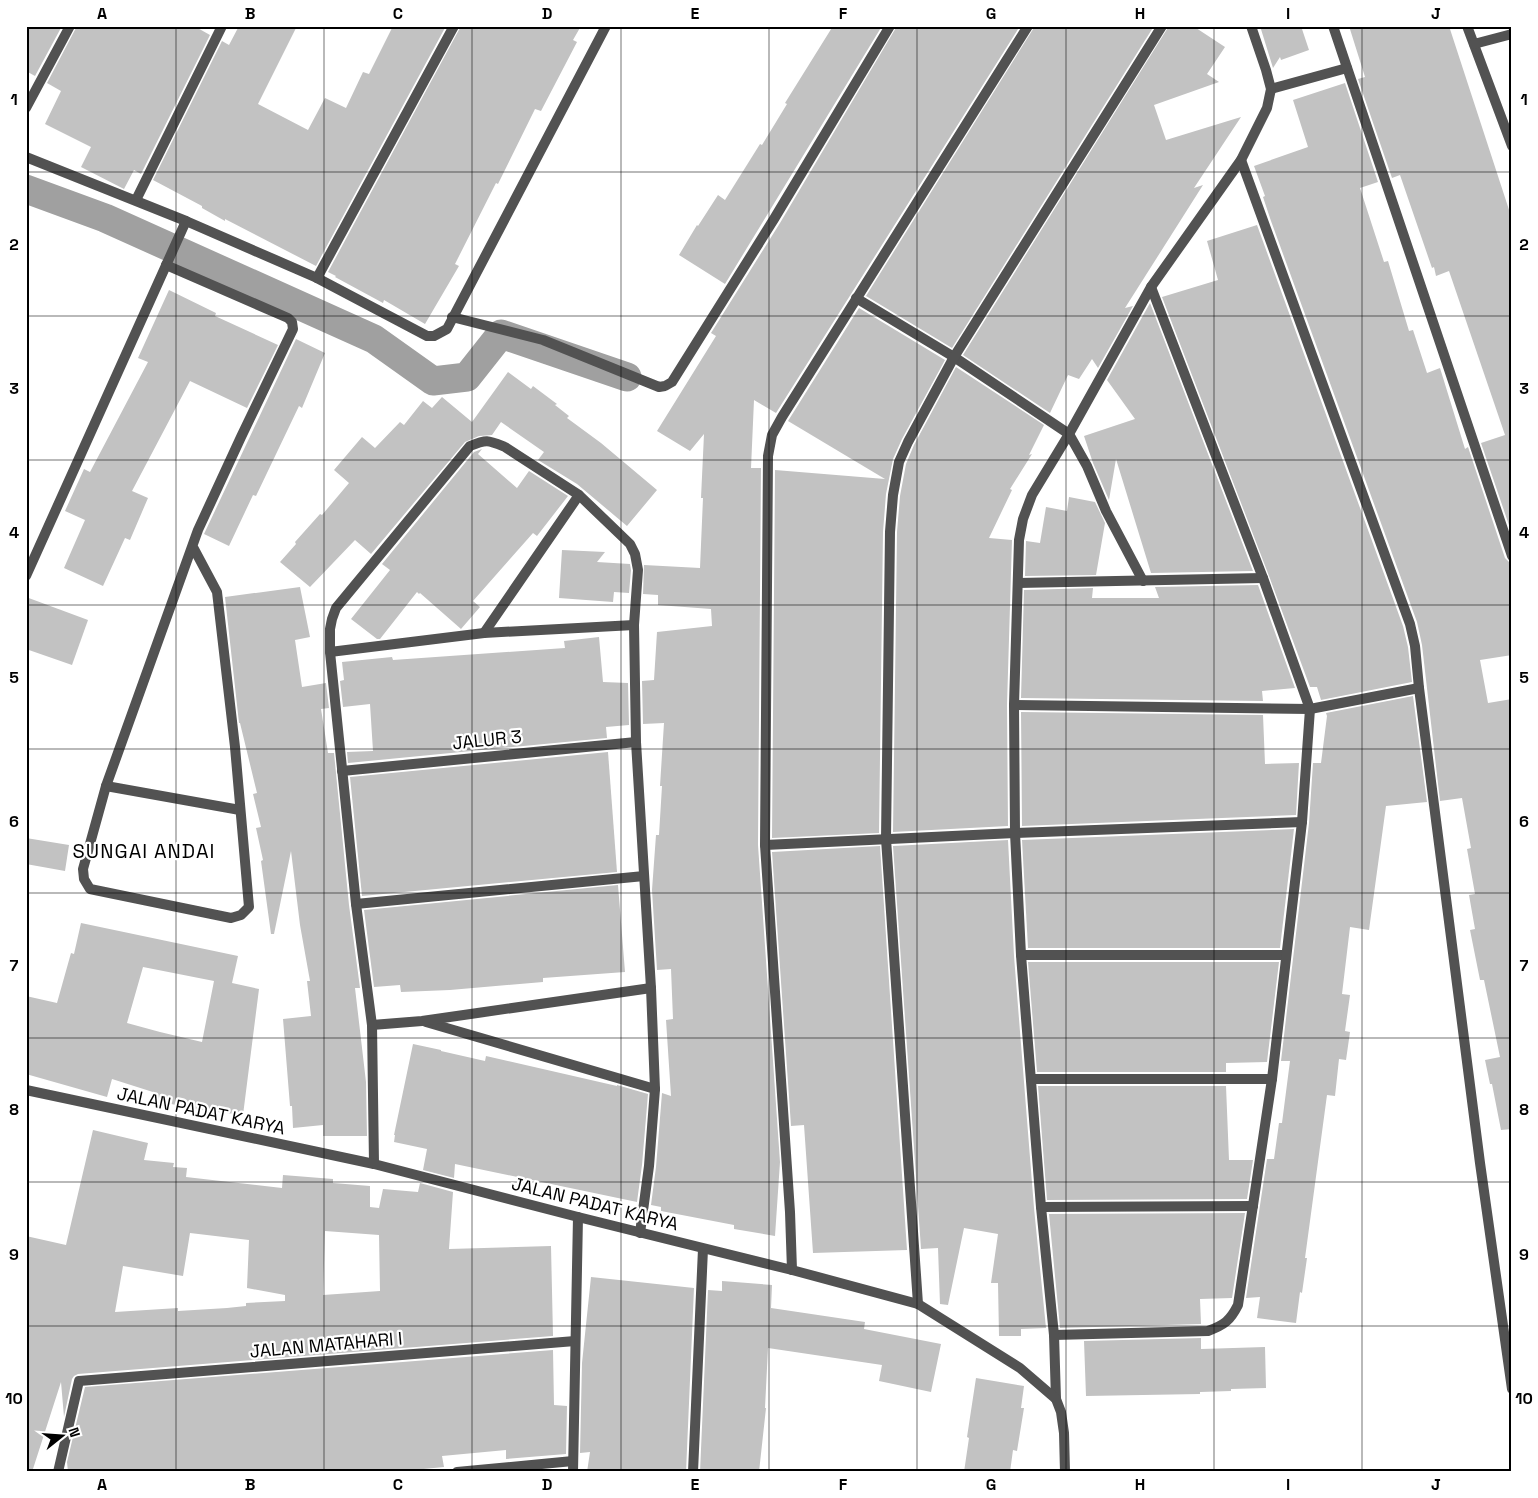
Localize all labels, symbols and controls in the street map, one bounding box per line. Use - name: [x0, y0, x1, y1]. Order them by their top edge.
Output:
- text: A: [97, 3, 107, 24]
- text: B: [245, 3, 255, 24]
- text: C: [393, 3, 403, 24]
- text: D: [542, 3, 552, 24]
- text: E: [691, 3, 700, 24]
- text: F: [839, 3, 848, 24]
- text: G: [986, 3, 996, 24]
- text: H: [1135, 3, 1145, 24]
- text: I: [1286, 3, 1290, 24]
- text: J: [1431, 3, 1441, 24]
- text: 1: [10, 89, 18, 110]
- text: 1: [1520, 89, 1528, 110]
- text: 2: [9, 234, 19, 255]
- text: 2: [1519, 234, 1529, 255]
- text: 3: [9, 378, 19, 399]
- text: 3: [1519, 378, 1529, 399]
- text: 4: [9, 522, 19, 543]
- text: 4: [1519, 522, 1529, 543]
- text: 5: [9, 667, 19, 688]
- text: 5: [1519, 667, 1529, 688]
- street label: JALUR 3: [451, 724, 523, 755]
- text: 6: [9, 811, 19, 832]
- text: 6: [1519, 811, 1529, 832]
- district label: SUNGAI ANDAI: [73, 838, 215, 864]
- text: 7: [10, 955, 19, 976]
- text: 7: [1520, 955, 1529, 976]
- street label: JALAN PADAT KARYA: [115, 1081, 287, 1140]
- text: 8: [9, 1099, 19, 1120]
- text: 8: [1519, 1099, 1529, 1120]
- street label: JALAN PADAT KARYA: [509, 1172, 681, 1235]
- text: 9: [9, 1244, 19, 1265]
- text: 9: [1519, 1244, 1529, 1265]
- street label: JALAN MATAHARI I: [249, 1326, 403, 1363]
- text: 10: [5, 1388, 23, 1409]
- text: 10: [1515, 1388, 1533, 1409]
- north arrow: [38, 1410, 88, 1460]
- text: N: [64, 1425, 84, 1439]
- text: A: [97, 1474, 107, 1495]
- text: B: [245, 1474, 255, 1495]
- text: C: [393, 1474, 403, 1495]
- text: D: [542, 1474, 552, 1495]
- text: E: [691, 1474, 700, 1495]
- text: F: [839, 1474, 848, 1495]
- text: G: [986, 1474, 996, 1495]
- text: H: [1135, 1474, 1145, 1495]
- text: I: [1286, 1474, 1290, 1495]
- text: J: [1431, 1474, 1441, 1495]

